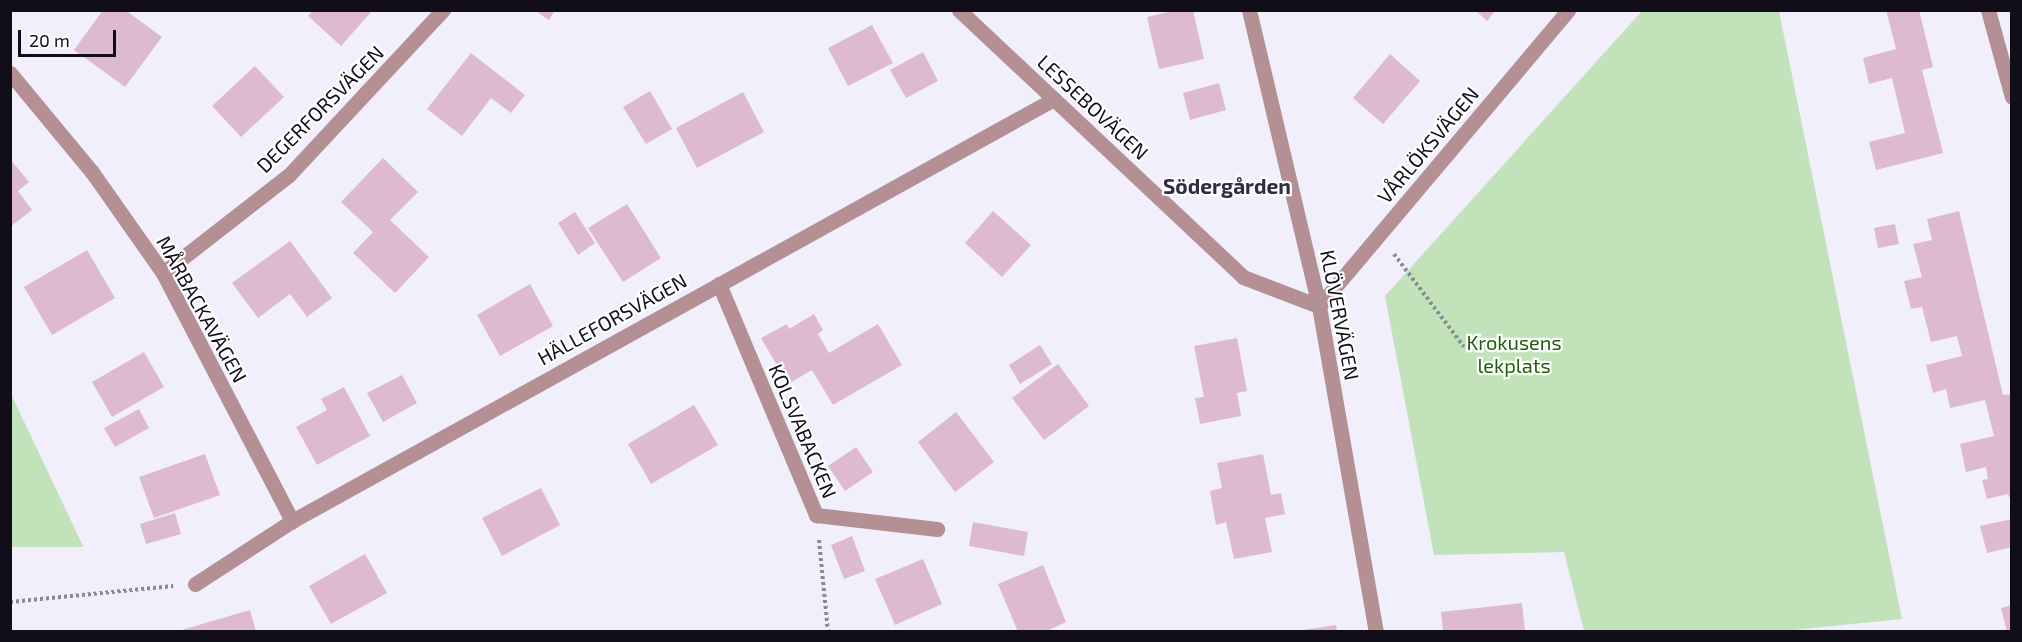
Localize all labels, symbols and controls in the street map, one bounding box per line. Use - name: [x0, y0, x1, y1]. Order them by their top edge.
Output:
- scale bar: [21, 18, 118, 56]
- text: 20 m: [29, 29, 70, 51]
- street label: DEGERFORSVÄGEN: [251, 40, 389, 178]
- street label: LESSEBOVÄGEN: [1033, 50, 1153, 164]
- street label: VÅRLÖKSVÄGEN: [1372, 82, 1484, 208]
- district label: Södergården: [1163, 173, 1291, 199]
- street label: MÅRBACKAVÄGEN: [152, 232, 252, 386]
- street label: KLÖVERVÄGEN: [1316, 248, 1364, 382]
- street label: HÄLLEFORSVÄGEN: [533, 268, 691, 370]
- park label: Krokusens lekplats: [1466, 330, 1562, 377]
- street label: KOLSVABACKEN: [764, 360, 842, 502]

